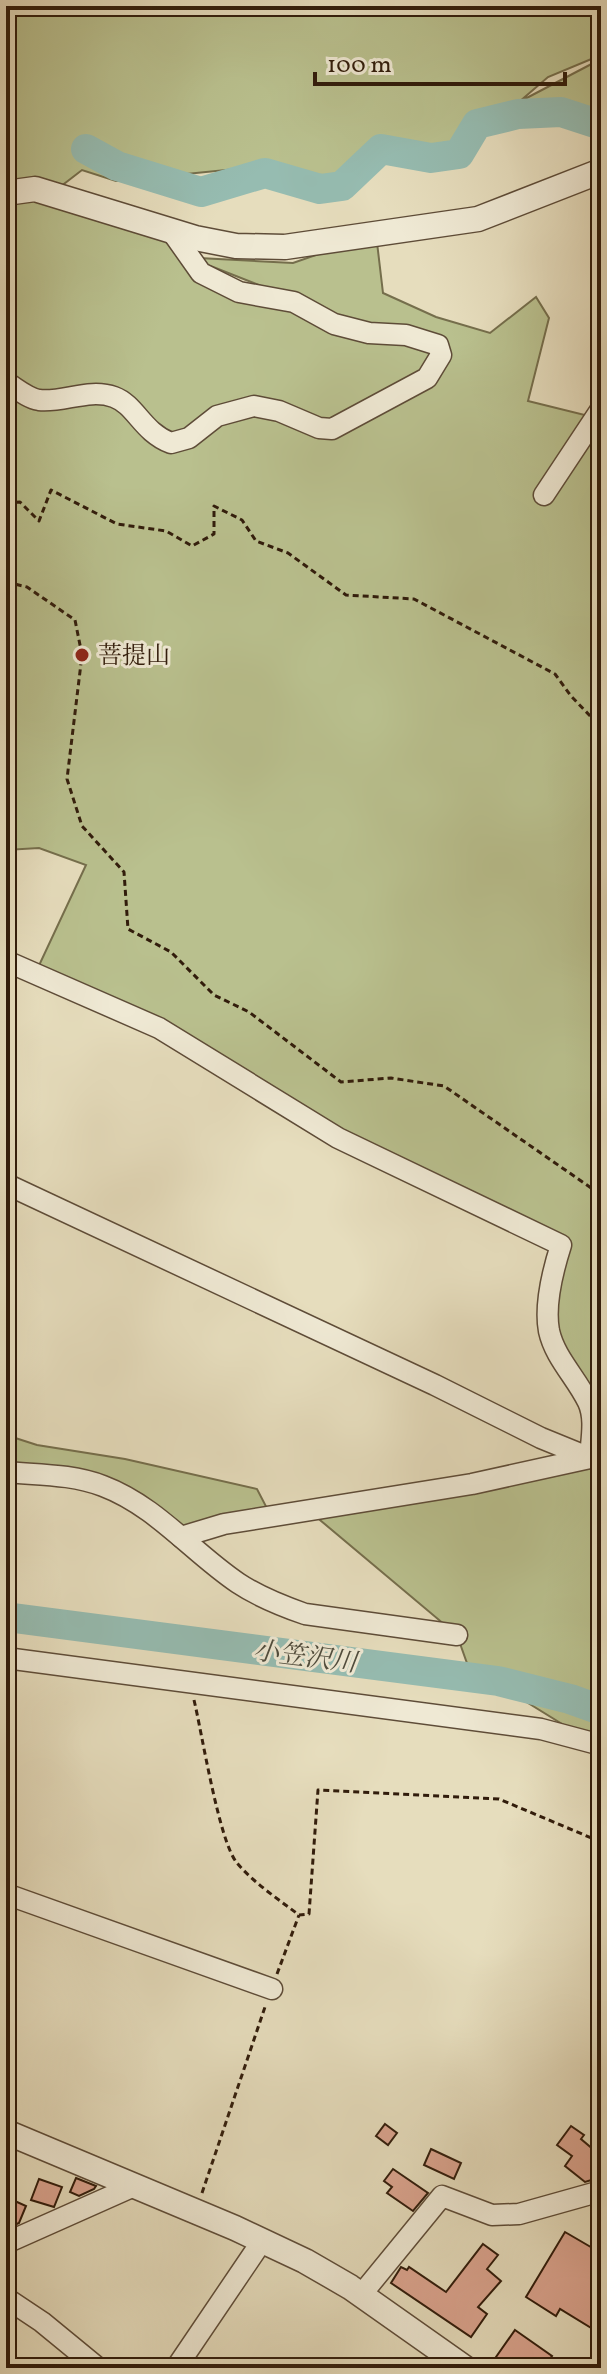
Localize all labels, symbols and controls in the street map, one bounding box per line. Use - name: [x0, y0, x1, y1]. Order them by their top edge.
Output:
- scale bar: [315, 36, 565, 86]
- text: 100 m: [327, 49, 392, 83]
- place label: 菩提山: [98, 640, 170, 674]
- marker: 菩提山: [73, 646, 91, 664]
- water label: 小笠沢川: [251, 1634, 362, 1683]

